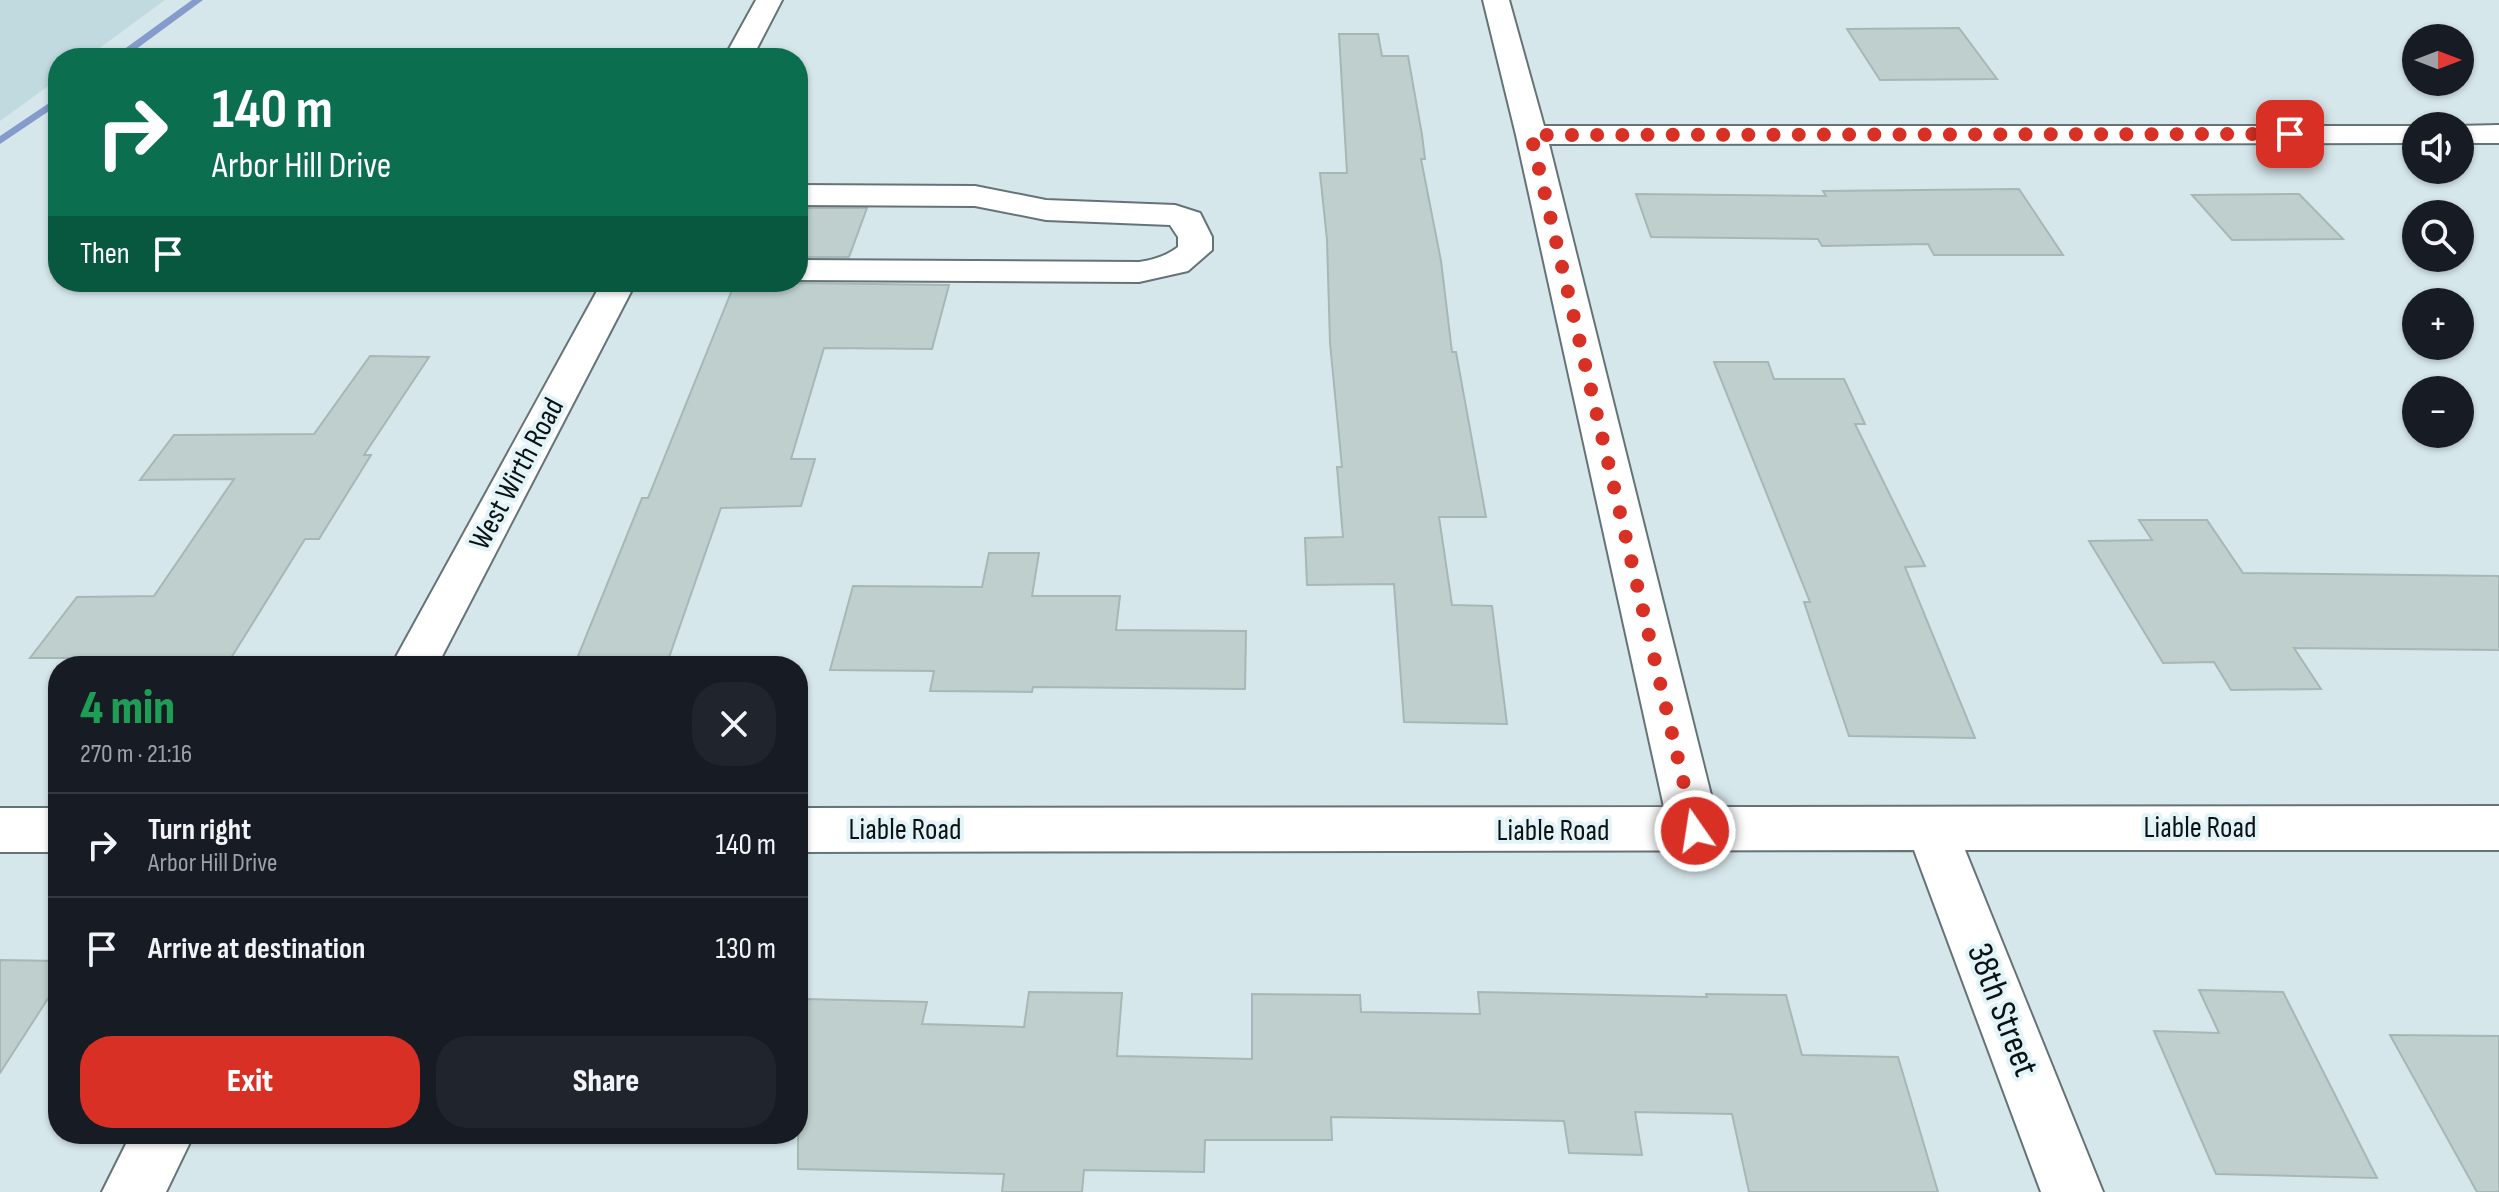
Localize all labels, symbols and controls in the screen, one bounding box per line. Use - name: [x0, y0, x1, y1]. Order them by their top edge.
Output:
- north arrow: [2402, 24, 2474, 96]
- map controls: [2402, 24, 2474, 448]
- text: 140 m: [212, 77, 333, 144]
- icon: right: [80, 80, 184, 184]
- pin: [2256, 100, 2324, 168]
- icon: arrive: [2268, 112, 2312, 156]
- button: sound: [2402, 112, 2474, 184]
- text: Arbor Hill Drive: [212, 145, 391, 188]
- button: search: [2402, 200, 2474, 272]
- icon: arrive: [146, 232, 190, 276]
- text: Then: [80, 236, 130, 272]
- button: +: [2402, 288, 2474, 360]
- button: −: [2402, 376, 2474, 448]
- street label: West Wirth Road: [462, 392, 572, 556]
- text: 4 min: [80, 680, 175, 737]
- button: close: [692, 682, 776, 766]
- text: 270 m · 21:16: [80, 739, 192, 770]
- position arrow: [1653, 789, 1737, 873]
- street label: Liable Road: [2143, 810, 2257, 846]
- text: Turn right: [148, 812, 251, 848]
- street label: Liable Road: [848, 812, 962, 848]
- street label: Liable Road: [1496, 813, 1610, 849]
- icon: right: [80, 823, 124, 867]
- text: 140 m: [716, 827, 776, 863]
- text: Arbor Hill Drive: [148, 848, 278, 879]
- icon: arrive: [80, 927, 124, 971]
- text: Arrive at destination: [148, 931, 365, 967]
- text: 130 m: [716, 931, 776, 967]
- street label: 38th Street: [1957, 937, 2047, 1083]
- button: Exit: [80, 1036, 420, 1128]
- button: Share: [436, 1036, 776, 1128]

